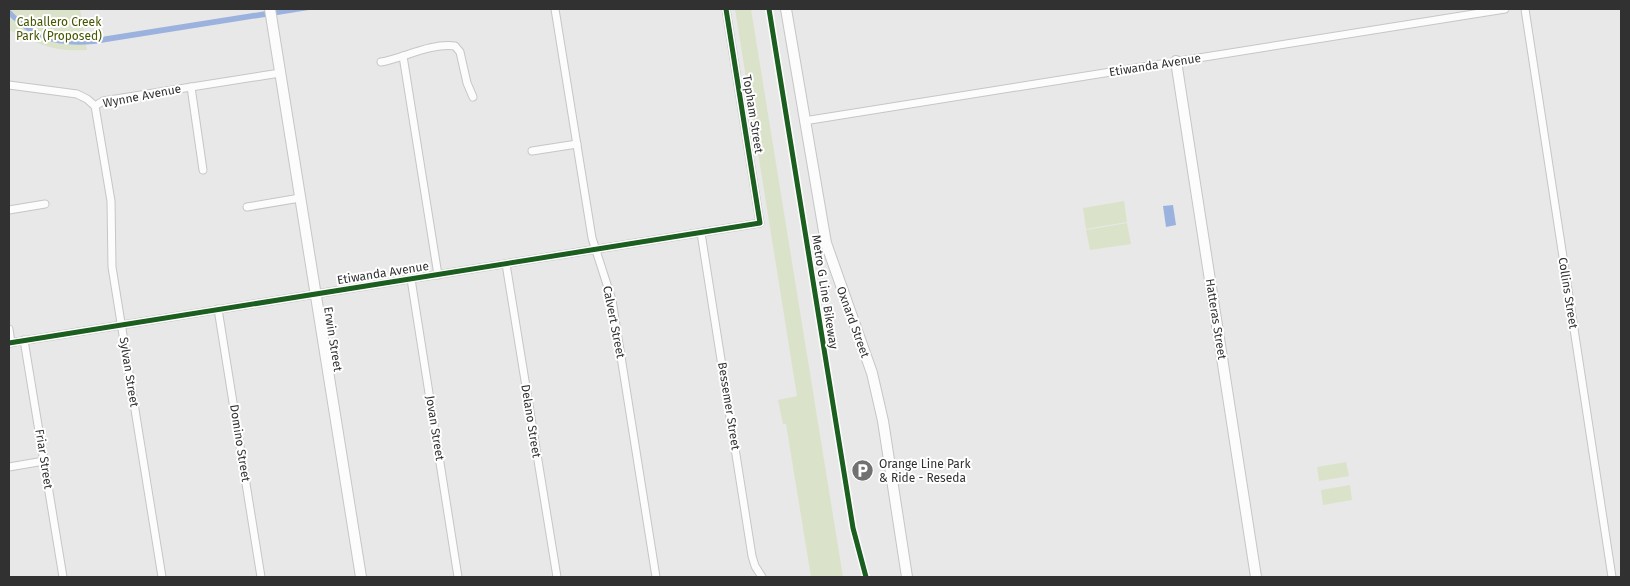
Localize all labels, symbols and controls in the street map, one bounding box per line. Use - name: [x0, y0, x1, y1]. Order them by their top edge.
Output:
- park label: Caballero Creek Park (Proposed): [16, 15, 102, 43]
- street label: Etiwanda Avenue: [1108, 51, 1202, 79]
- street label: Topham Street: [740, 74, 766, 155]
- street label: Wynne Avenue: [102, 82, 182, 110]
- street label: Metro G Line Bikeway: [809, 234, 841, 350]
- street label: Collins Street: [1555, 256, 1581, 330]
- street label: Etiwanda Avenue: [336, 259, 430, 287]
- street label: Hatteras Street: [1203, 278, 1229, 361]
- street label: Oxnard Street: [834, 284, 873, 360]
- street label: Calvert Street: [600, 285, 628, 360]
- street label: Erwin Street: [321, 305, 345, 373]
- street label: Sylvan Street: [117, 336, 142, 409]
- street label: Bessemer Street: [715, 361, 743, 452]
- street label: Delano Street: [518, 383, 544, 459]
- street label: Jovan Street: [423, 394, 447, 462]
- street label: Domino Street: [227, 403, 253, 483]
- street label: Friar Street: [32, 428, 56, 491]
- place label: Orange Line Park & Ride - Reseda: [879, 457, 971, 485]
- parking icon: Orange Line Park & Ride - Reseda: [851, 459, 875, 483]

